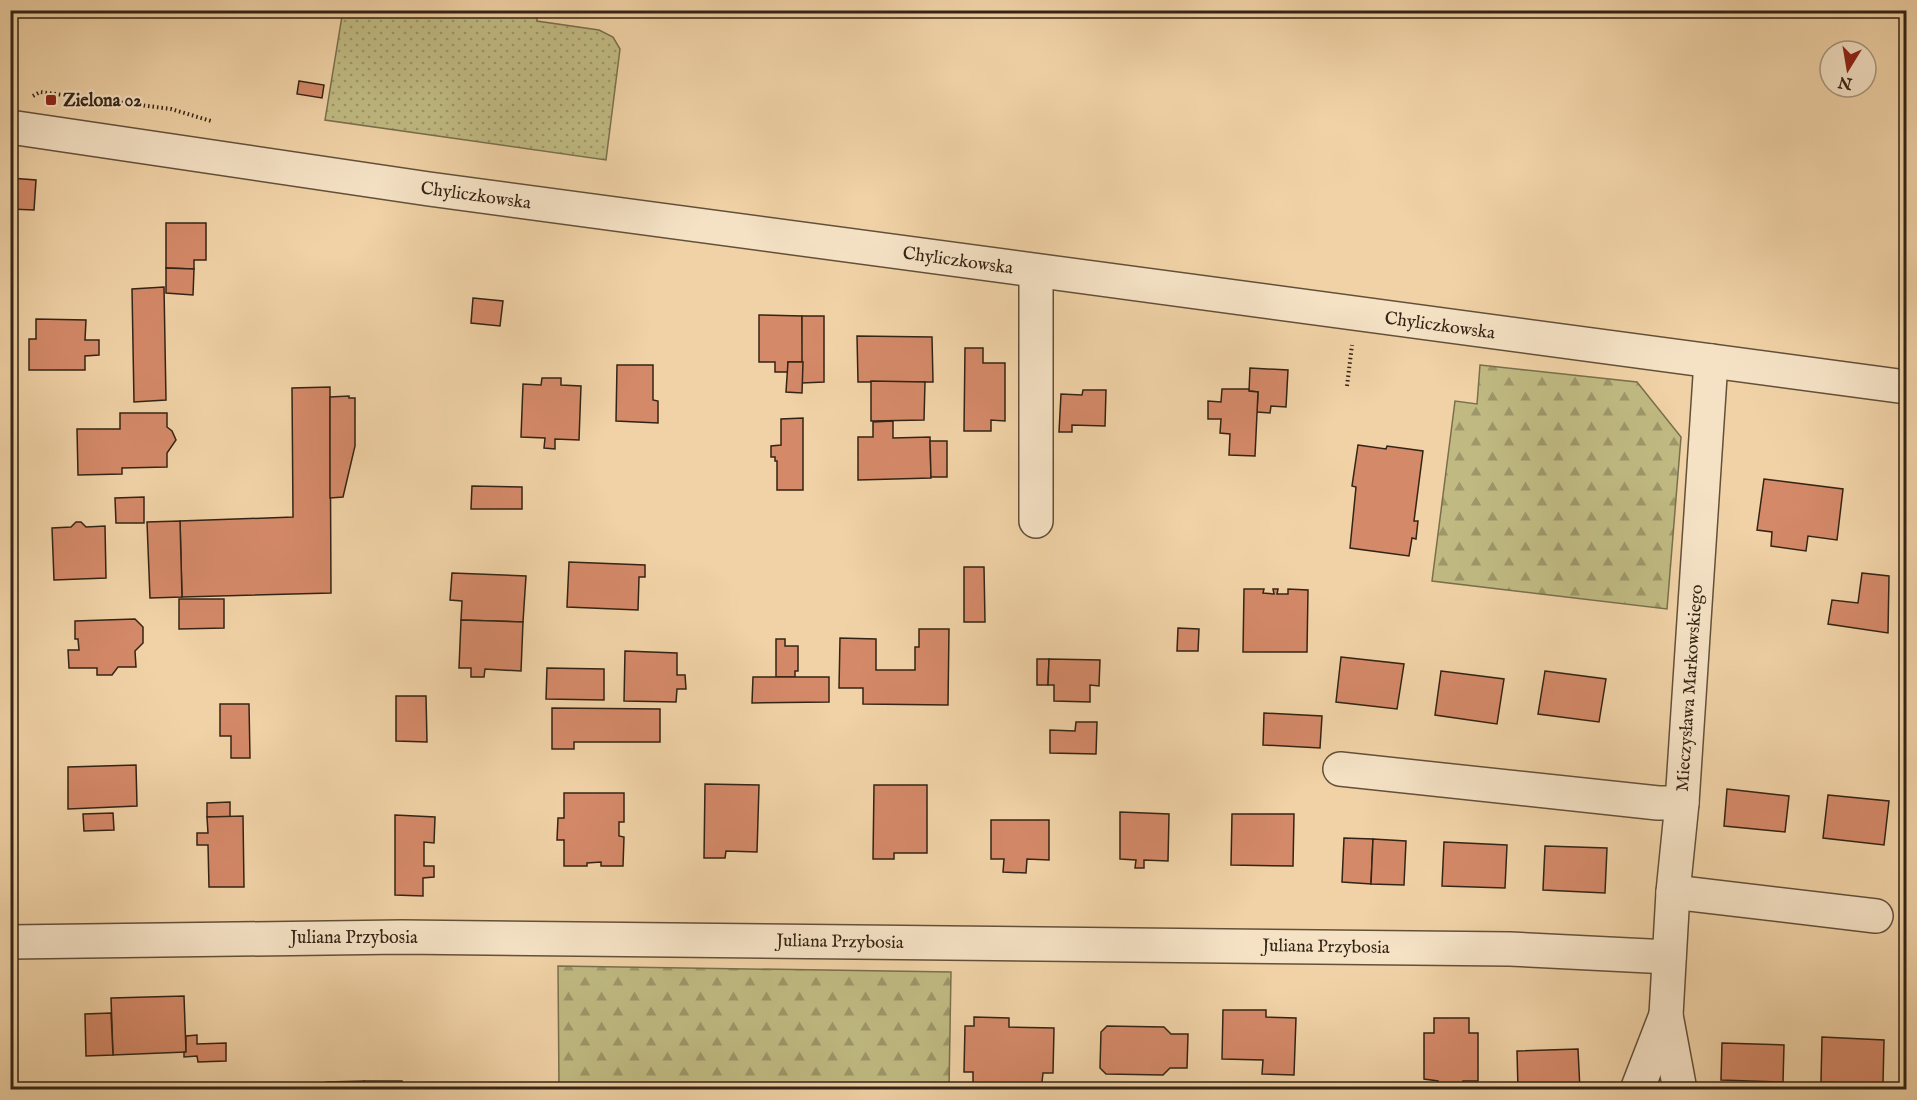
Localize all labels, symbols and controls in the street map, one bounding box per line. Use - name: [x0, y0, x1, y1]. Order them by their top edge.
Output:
- north arrow: [1818, 39, 1878, 99]
- text: N: [1837, 71, 1855, 93]
- place label: Zielona 02: [63, 90, 142, 113]
- marker: Zielona 02: [44, 93, 58, 107]
- street label: Chyliczkowska: [419, 177, 533, 216]
- street label: Chyliczkowska: [901, 242, 1015, 281]
- street label: Chyliczkowska: [1383, 307, 1497, 346]
- street label: Mieczysława Markowskiego: [1672, 583, 1709, 792]
- street label: Juliana Przybosia: [288, 927, 418, 950]
- street label: Juliana Przybosia: [774, 930, 904, 955]
- street label: Juliana Przybosia: [1260, 935, 1390, 960]

